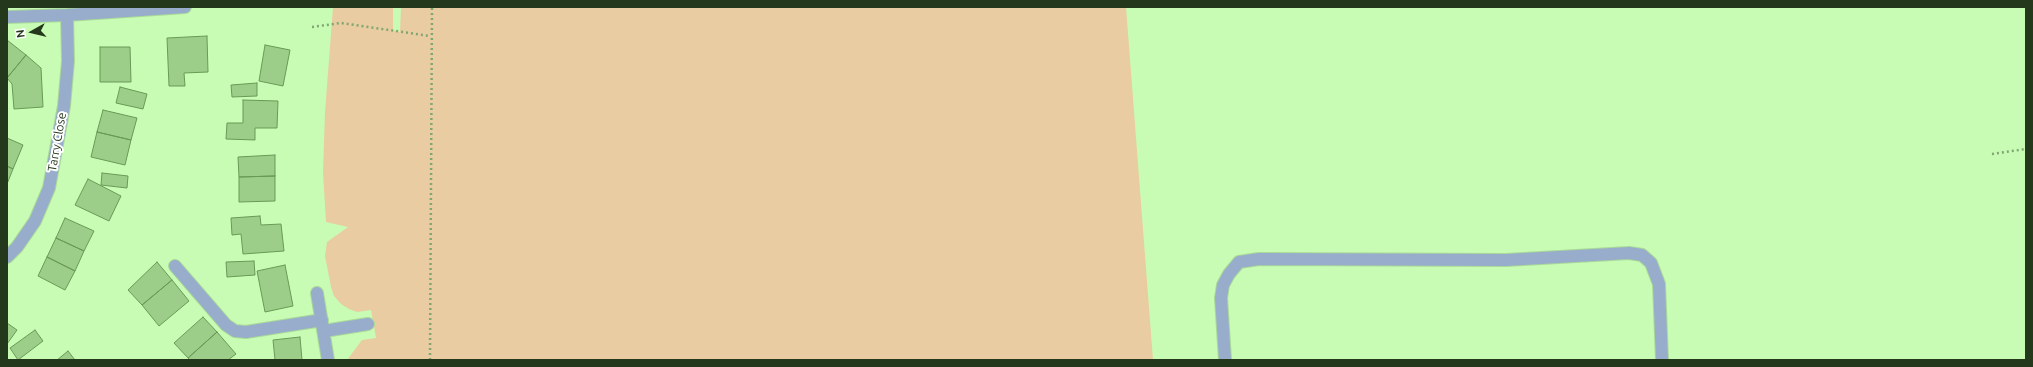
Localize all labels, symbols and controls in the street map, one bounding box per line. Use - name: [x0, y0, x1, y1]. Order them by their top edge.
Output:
- north arrow: [12, 12, 52, 52]
- text: N: [14, 29, 27, 39]
- street label: Tarry Close: [45, 111, 69, 173]

